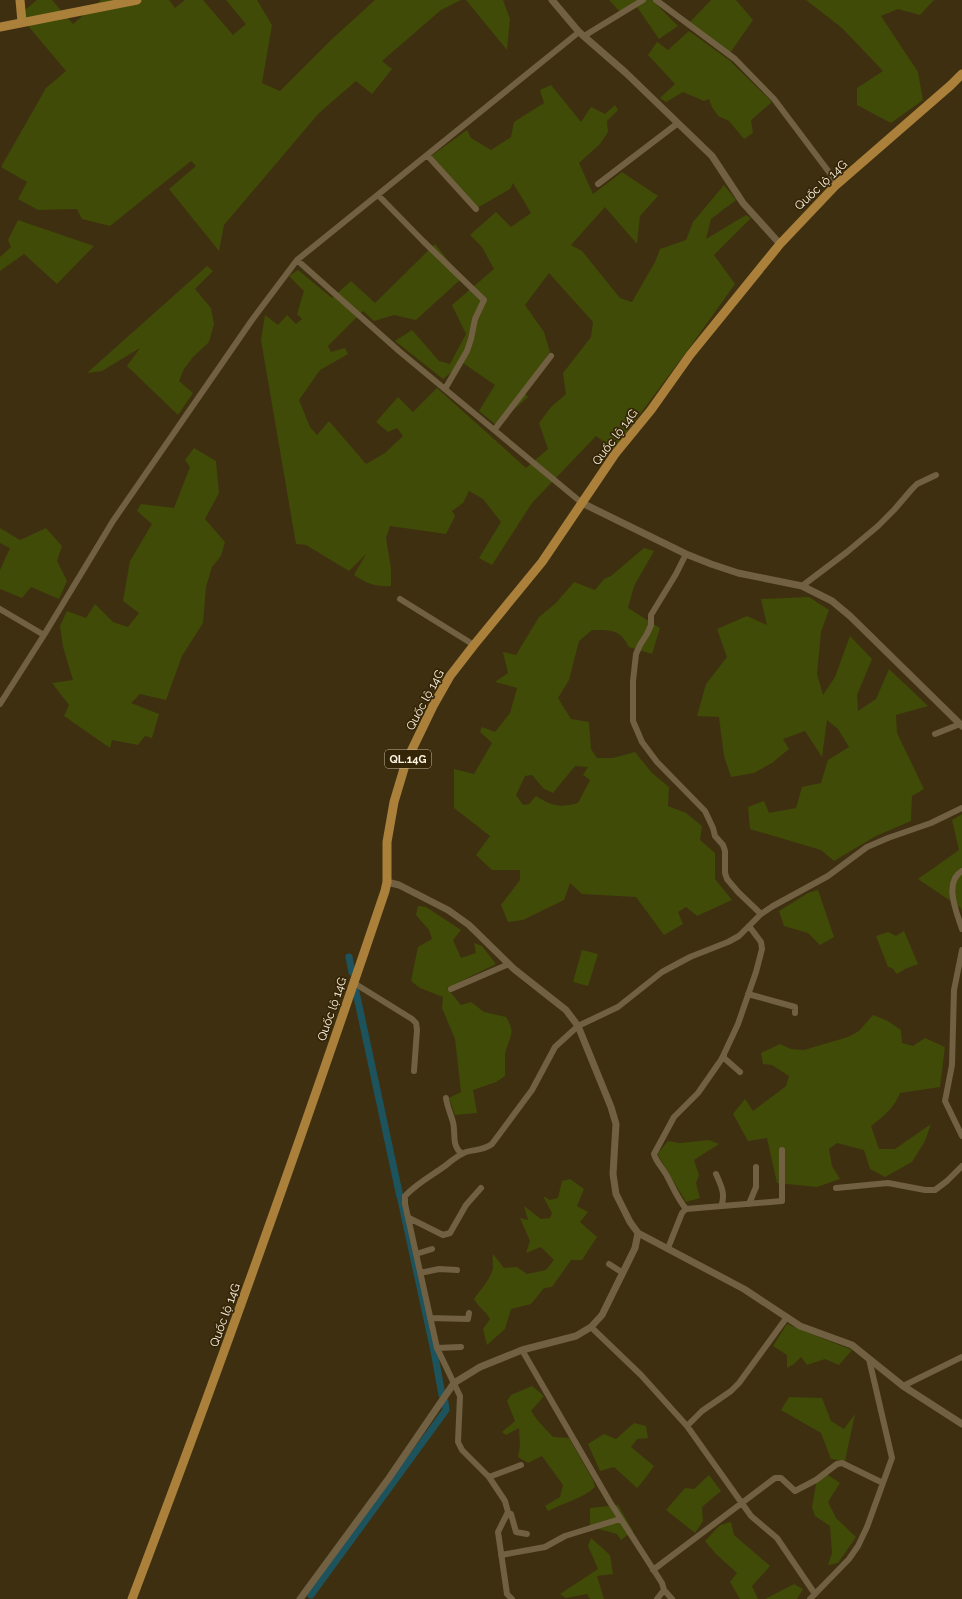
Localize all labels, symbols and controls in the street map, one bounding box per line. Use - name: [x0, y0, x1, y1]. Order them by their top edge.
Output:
- street label: Quốc lộ 14G: [792, 157, 850, 213]
- street label: Quốc lộ 14G: [589, 406, 641, 468]
- street label: Quốc lộ 14G: [403, 667, 447, 733]
- road number: QL.14G: [385, 750, 431, 768]
- street label: Quốc lộ 14G: [315, 975, 349, 1043]
- street label: Quốc lộ 14G: [207, 1281, 243, 1349]

